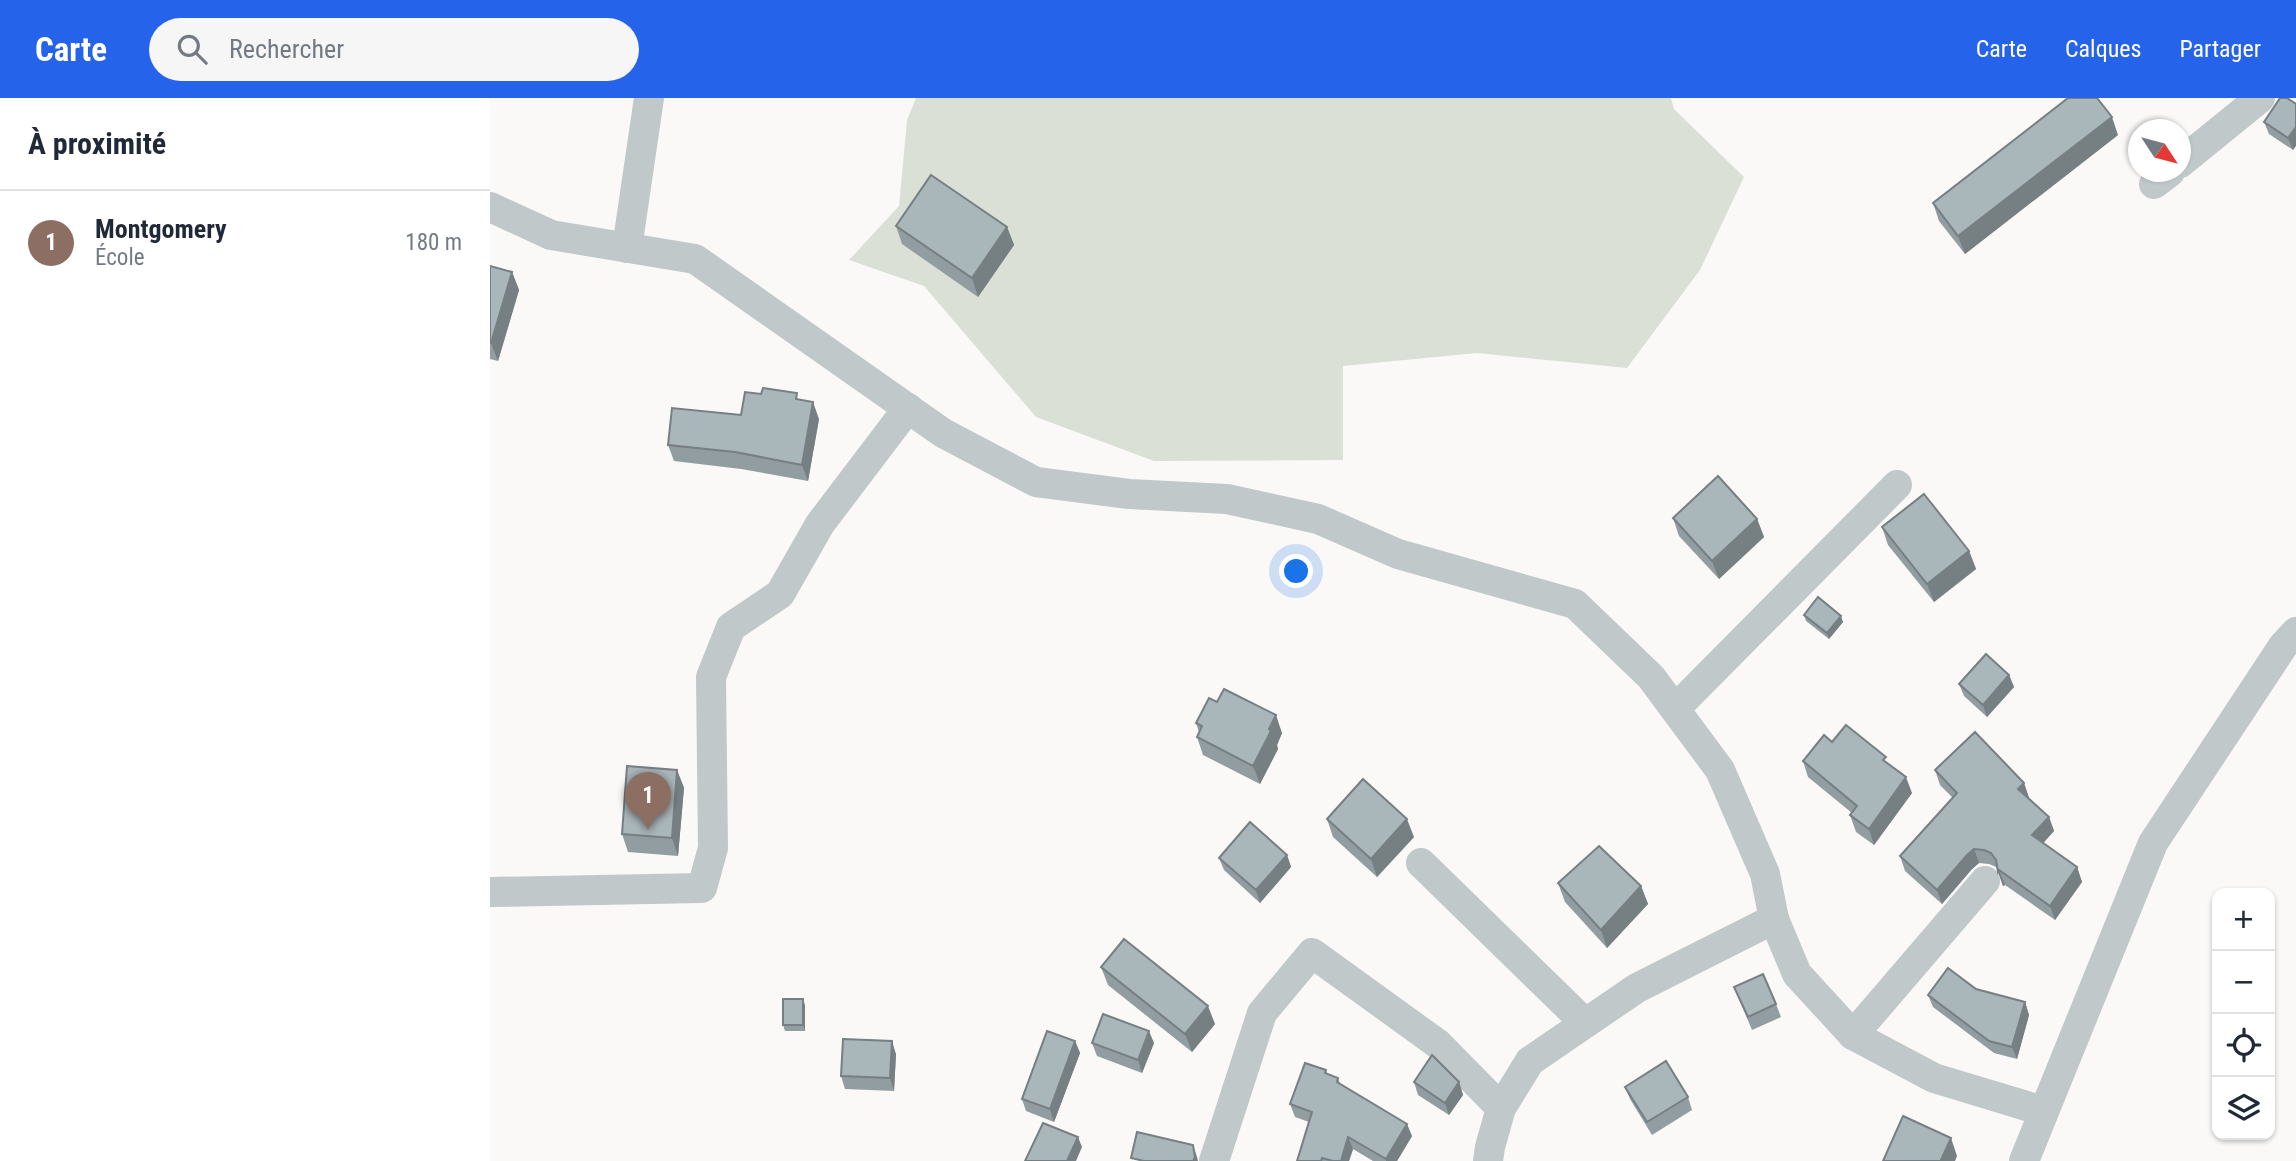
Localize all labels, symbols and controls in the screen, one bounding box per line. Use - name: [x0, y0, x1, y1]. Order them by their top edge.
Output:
- search box: [149, 18, 639, 81]
- text: Carte: [35, 30, 107, 69]
- icon: search: [173, 30, 211, 68]
- text: Rechercher: [229, 34, 344, 64]
- text: Carte: [1976, 35, 2027, 63]
- text: Calques: [2065, 35, 2141, 63]
- text: Partager: [2179, 35, 2261, 63]
- north arrow: [2128, 119, 2191, 182]
- text: À proximité: [28, 126, 166, 161]
- text: Montgomery: [95, 214, 227, 244]
- text: 1: [45, 229, 57, 256]
- text: 180 m: [405, 229, 462, 256]
- text: École: [95, 244, 144, 271]
- your location: [1279, 554, 1313, 588]
- pin: 1: [625, 772, 671, 830]
- map controls: [2212, 888, 2275, 1140]
- button: +: [2212, 888, 2275, 951]
- button: −: [2212, 951, 2275, 1014]
- button: locate: [2212, 1014, 2275, 1077]
- button: layers: [2212, 1077, 2275, 1140]

